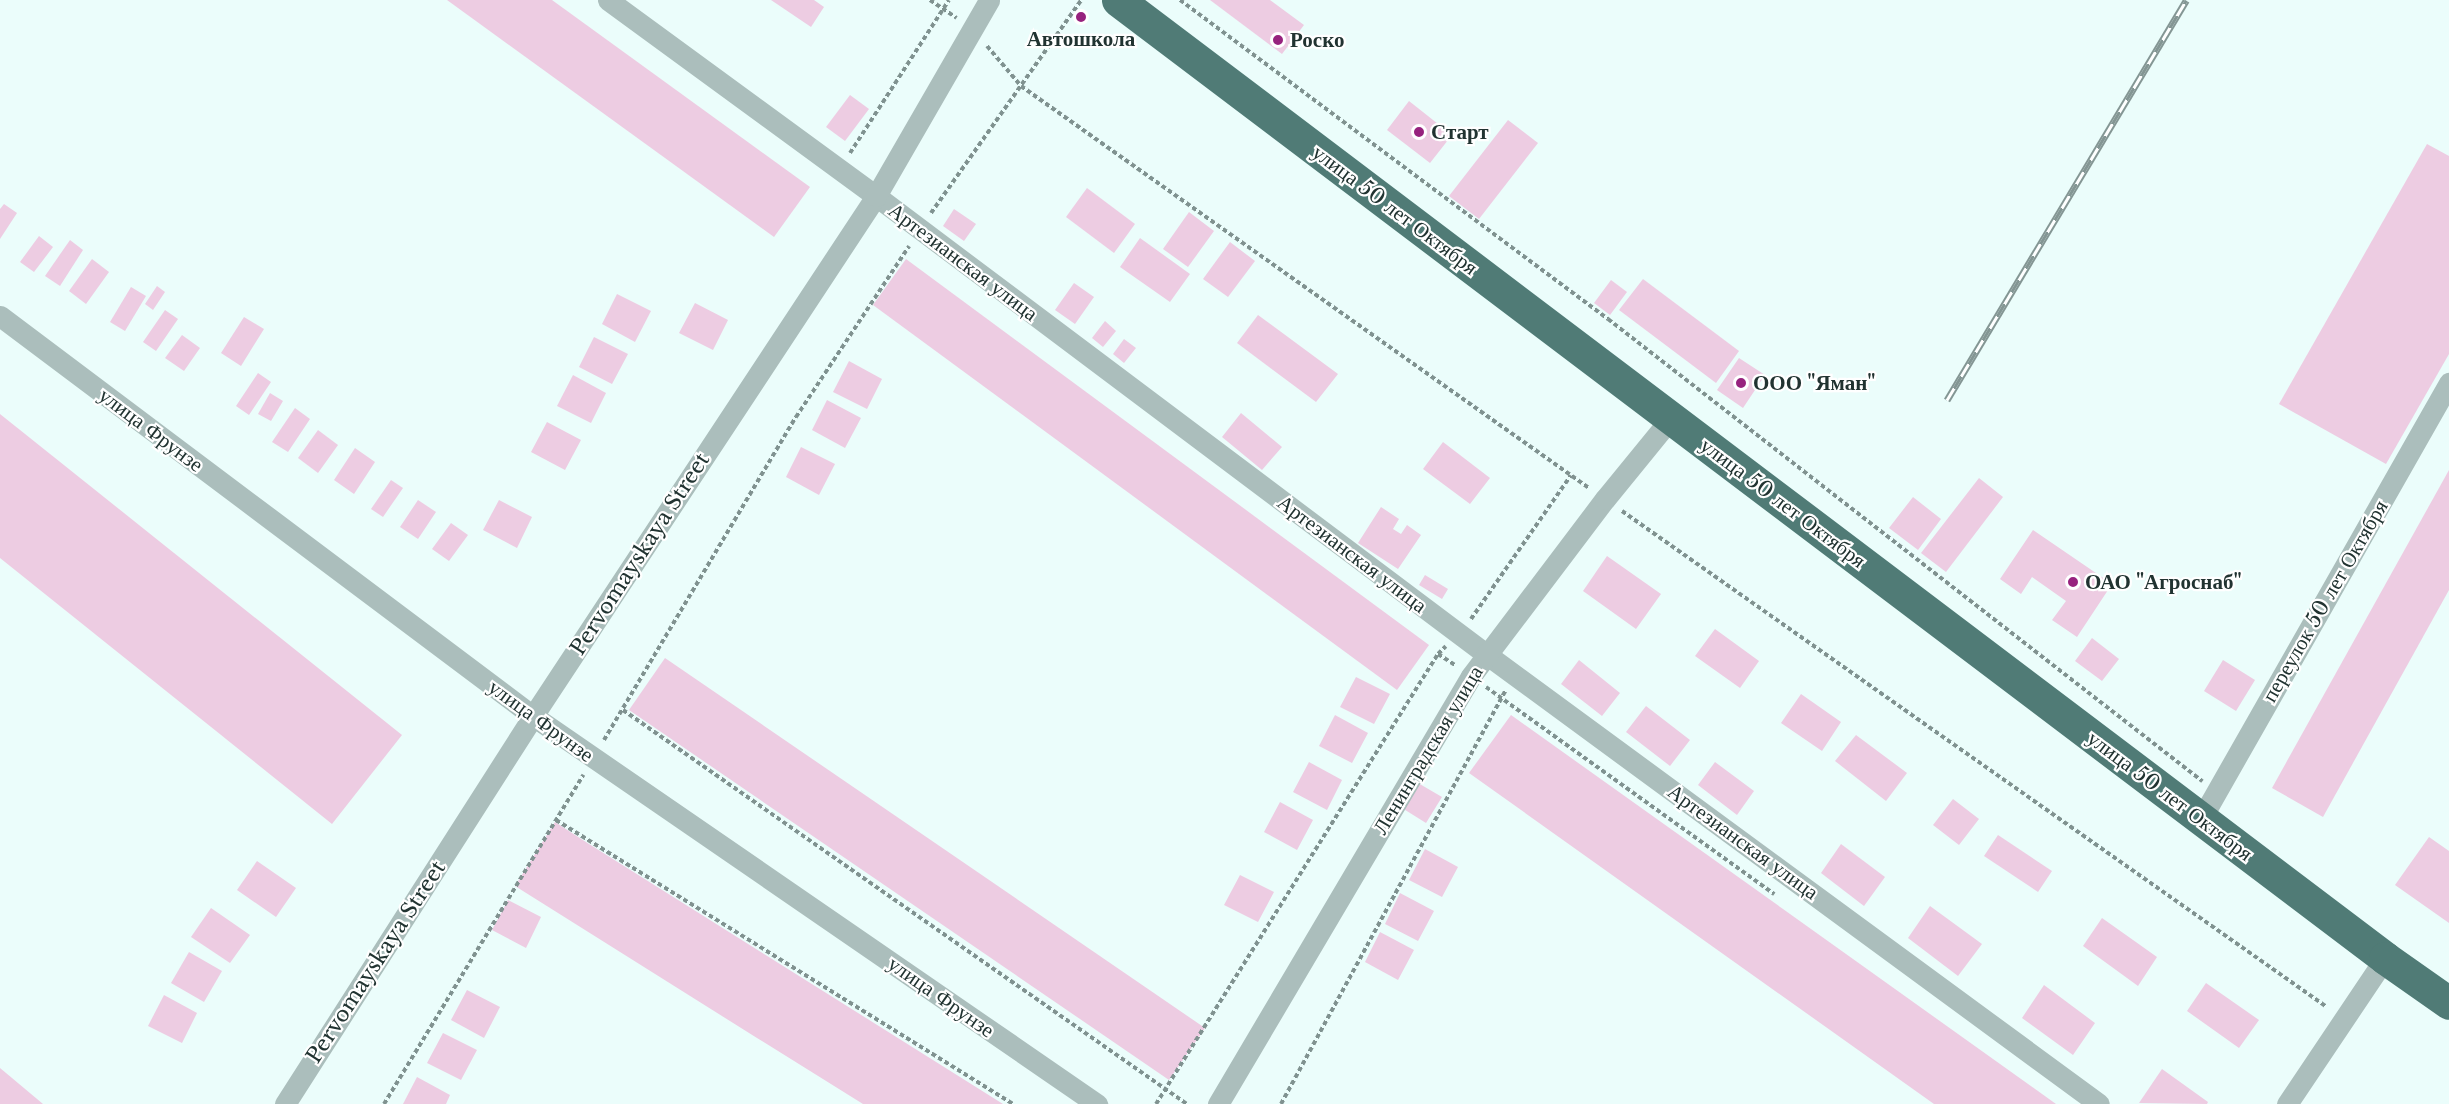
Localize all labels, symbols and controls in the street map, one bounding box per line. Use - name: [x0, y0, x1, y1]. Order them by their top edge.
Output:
- marker: Автошкола: [1074, 10, 1088, 24]
- place label: Автошкола: [1027, 26, 1135, 52]
- place label: Роско: [1290, 27, 1344, 53]
- marker: Роско: [1271, 33, 1285, 47]
- place label: Старт: [1431, 119, 1489, 145]
- marker: Старт: [1412, 125, 1426, 139]
- street label: улица 50 лет Октября: [1307, 140, 1483, 280]
- street label: Артезианская улица: [883, 198, 1043, 326]
- place label: ООО "Яман": [1753, 370, 1876, 396]
- marker: ООО "Яман": [1734, 376, 1748, 390]
- street label: улица Фрунзе: [94, 383, 208, 477]
- street label: улица 50 лет Октября: [1695, 433, 1871, 573]
- street label: Pervomayskaya Street: [565, 448, 715, 660]
- street label: Артезианская улица: [1272, 490, 1432, 618]
- street label: переулок 50 лет Октября: [2257, 496, 2393, 706]
- place label: ОАО "Агроснаб": [2085, 569, 2242, 595]
- marker: ОАО "Агроснаб": [2066, 575, 2080, 589]
- street label: Ленинградская улица: [1368, 661, 1488, 839]
- street label: улица Фрунзе: [483, 674, 599, 768]
- street label: улица 50 лет Октября: [2082, 726, 2258, 866]
- street label: Артезианская улица: [1663, 779, 1823, 905]
- street label: Pervomayskaya Street: [301, 856, 451, 1068]
- street label: улица Фрунзе: [883, 951, 999, 1043]

